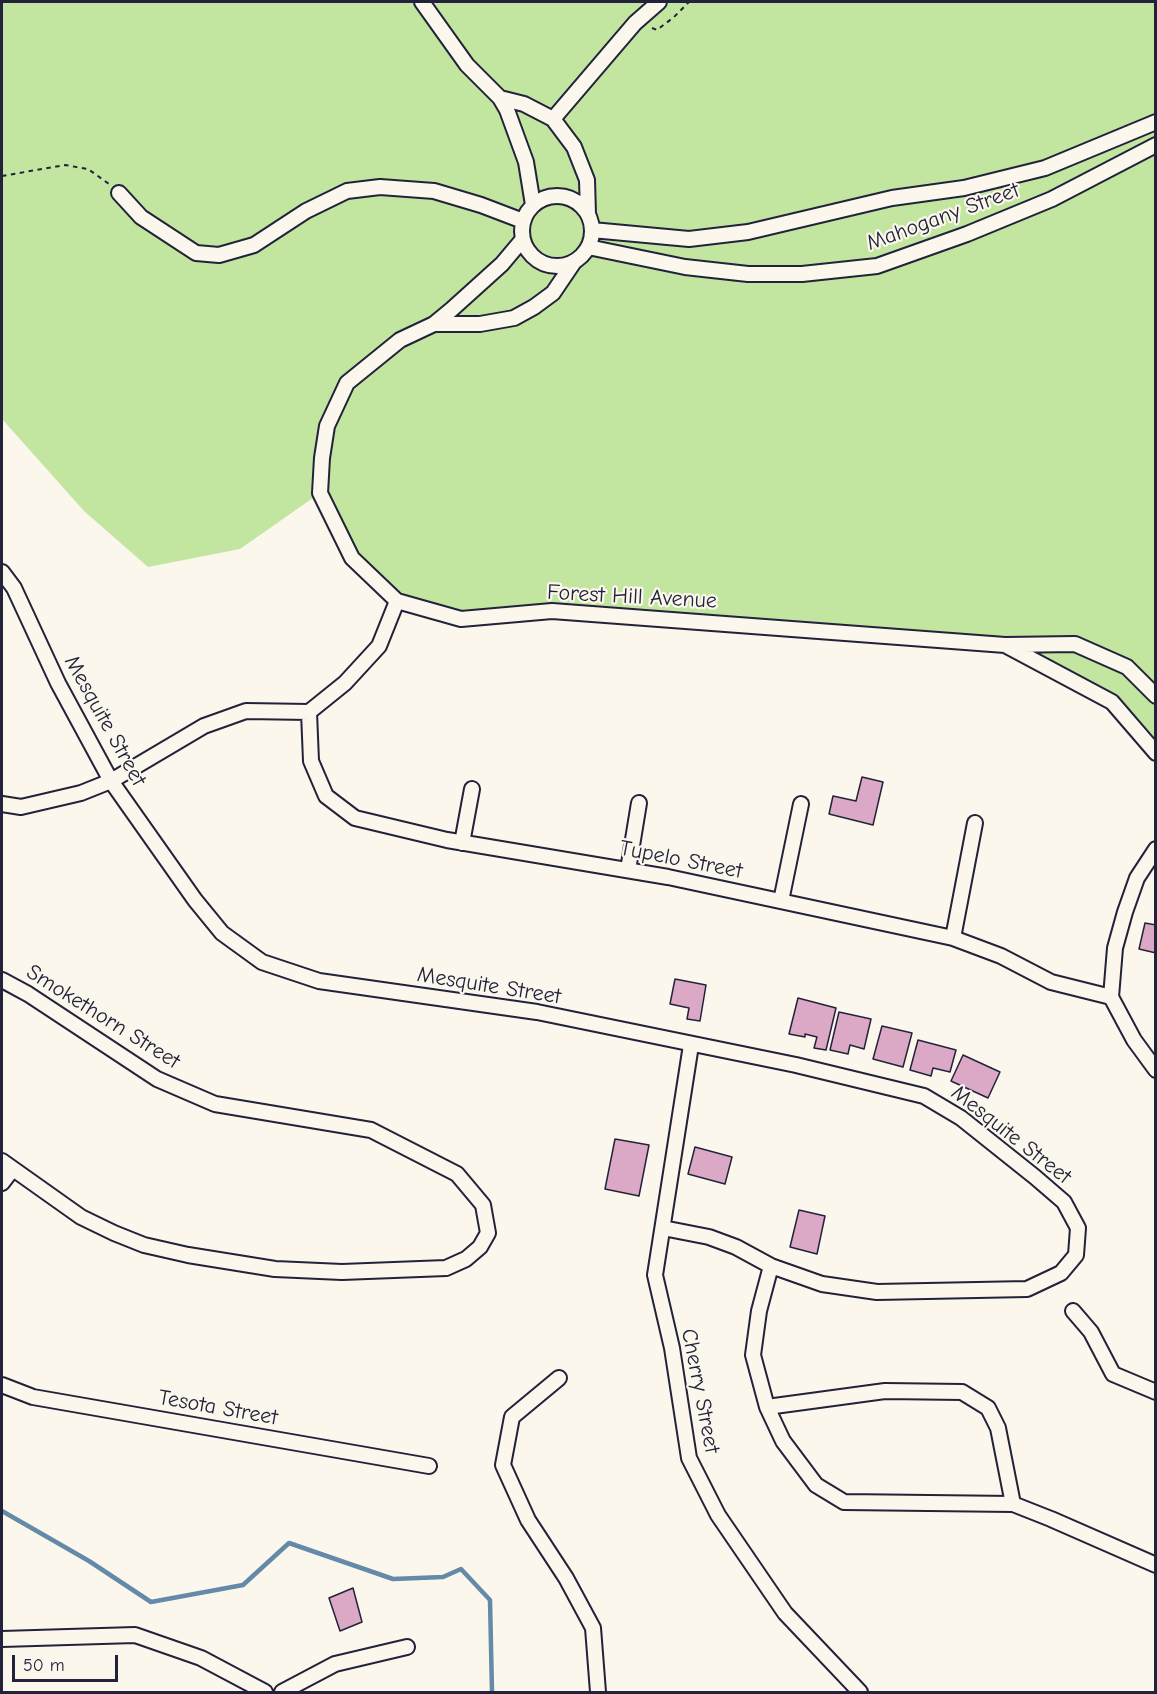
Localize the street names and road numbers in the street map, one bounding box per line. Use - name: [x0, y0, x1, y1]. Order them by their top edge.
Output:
- street label: Mahogany Street: [863, 177, 1023, 257]
- street label: Forest Hill Avenue: [546, 579, 718, 615]
- street label: Mesquite Street: [58, 651, 152, 791]
- street label: Tupelo Street: [617, 835, 745, 885]
- street label: Smokethorn Street: [21, 959, 185, 1075]
- street label: Mesquite Street: [415, 962, 563, 1010]
- street label: Mesquite Street: [946, 1080, 1076, 1190]
- street label: Cherry Street: [675, 1327, 725, 1455]
- street label: Tesota Street: [156, 1385, 280, 1431]

